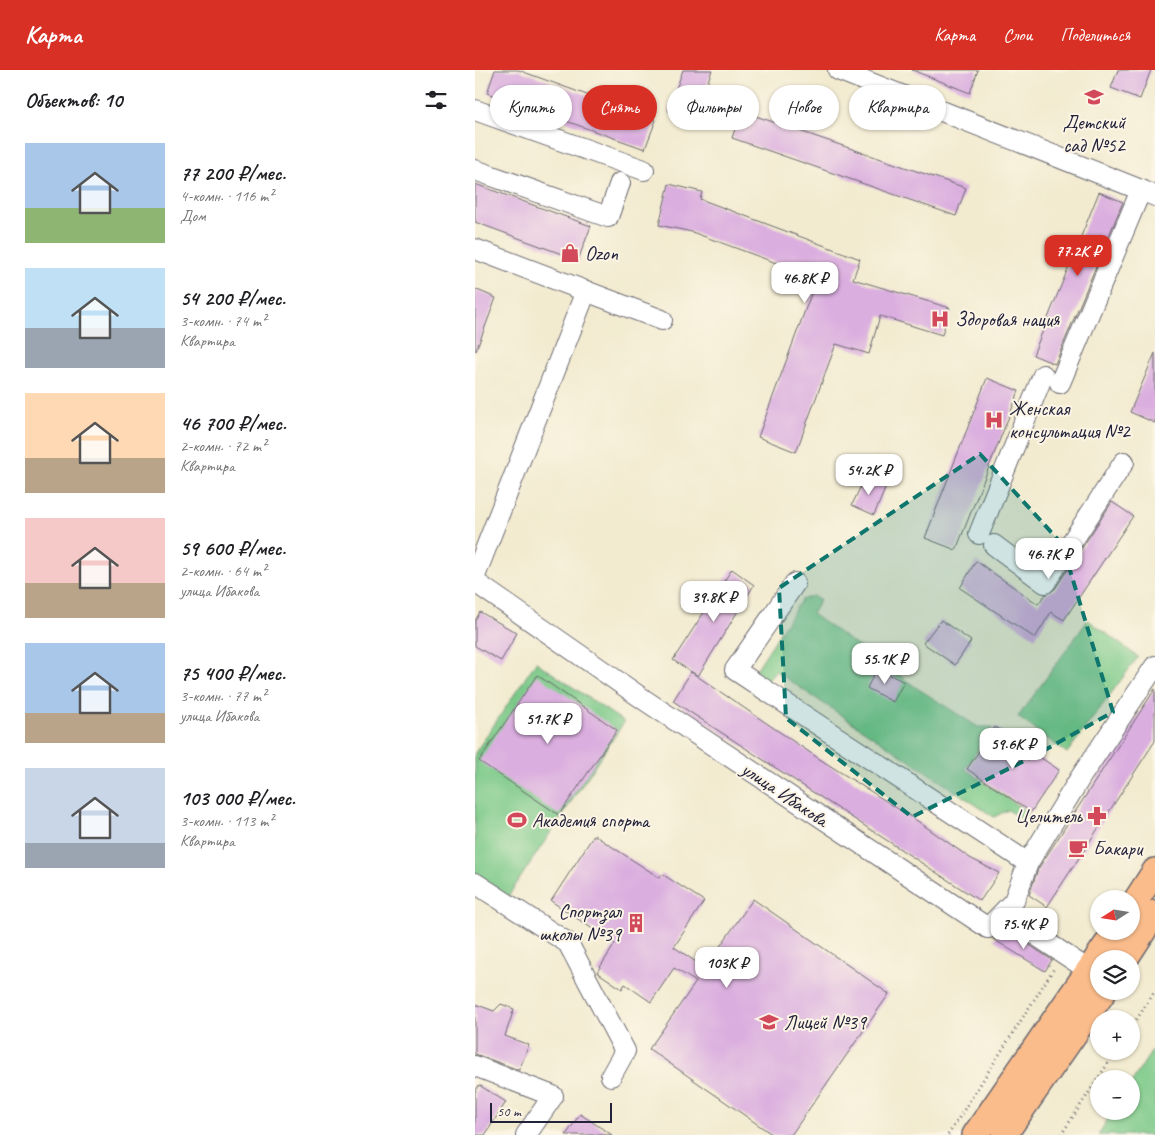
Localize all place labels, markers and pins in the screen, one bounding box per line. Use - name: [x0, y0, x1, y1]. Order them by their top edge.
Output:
- school or university icon: Детский сад №52: [1083, 86, 1105, 108]
- place label: Детский сад №52: [1063, 110, 1127, 158]
- pin: 77.2K ₽: [1032, 234, 1124, 277]
- place label: Ozon: [585, 241, 619, 266]
- shop icon: Ozon: [559, 242, 581, 264]
- pin: 46.8K ₽: [759, 262, 851, 304]
- place label: Здоровая нация: [955, 307, 1060, 332]
- hospital icon: Здоровая нация: [929, 308, 951, 330]
- place label: Женская консультация №2: [1009, 396, 1132, 444]
- hospital icon: Женская консультация №2: [983, 409, 1005, 431]
- pin: 54.2K ₽: [823, 454, 915, 496]
- pin: 46.7K ₽: [1003, 538, 1095, 580]
- pin: 39.8K ₽: [668, 580, 760, 623]
- pin: 55.1K ₽: [839, 642, 931, 685]
- pin: 51.7K ₽: [502, 702, 594, 745]
- pin: 59.6K ₽: [967, 728, 1059, 770]
- place label: Целитель: [1015, 804, 1083, 829]
- pharmacy icon: Целитель: [1086, 805, 1108, 827]
- place label: Академия спорта: [532, 808, 651, 833]
- sports icon: Академия спорта: [506, 809, 528, 831]
- place label: Бакари: [1093, 836, 1144, 861]
- cafe icon: Бакари: [1067, 837, 1089, 859]
- place label: Спортзал школы №39: [539, 899, 623, 947]
- pin: 75.4K ₽: [978, 908, 1070, 950]
- building icon: Спортзал школы №39: [625, 912, 647, 934]
- pin: 103K ₽: [686, 946, 768, 989]
- place label: Лицей №39: [784, 1010, 868, 1035]
- school or university icon: Лицей №39: [758, 1011, 780, 1033]

